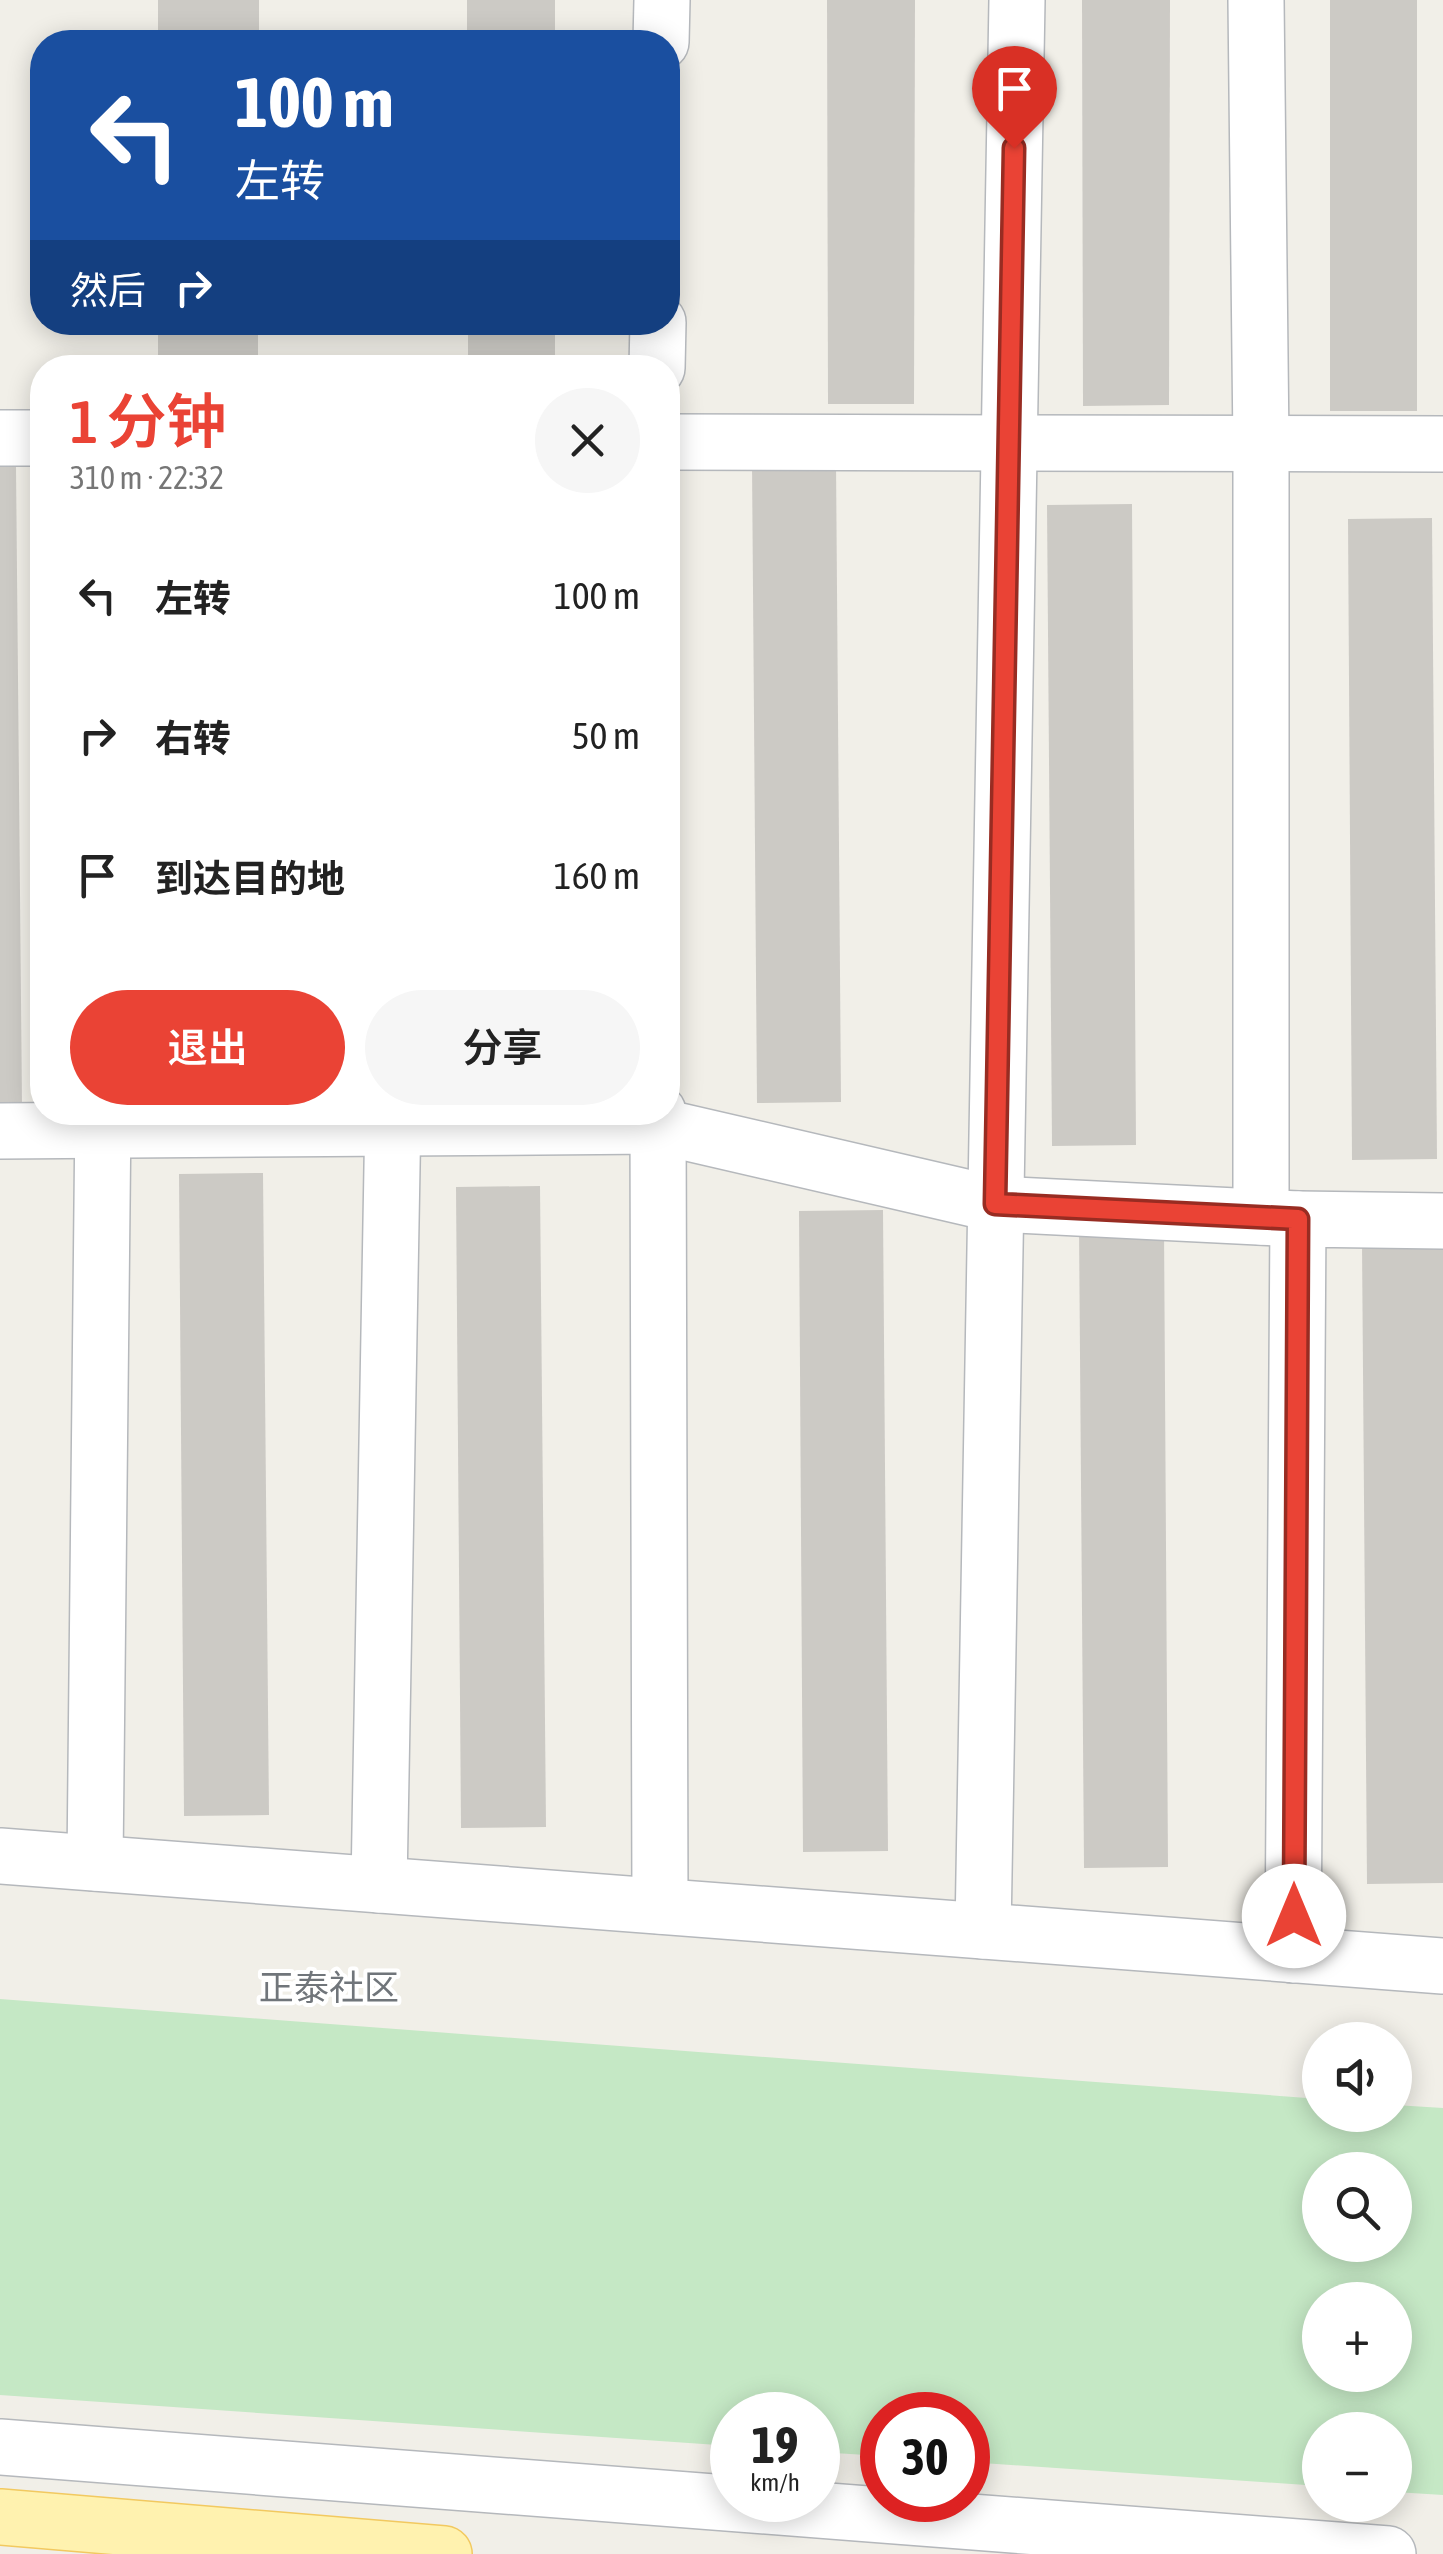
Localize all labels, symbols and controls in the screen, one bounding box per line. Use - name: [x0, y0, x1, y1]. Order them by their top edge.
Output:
- pin: [972, 46, 1057, 149]
- icon: arrive: [987, 61, 1042, 116]
- text: 100 m: [235, 62, 394, 142]
- icon: left: [70, 70, 200, 200]
- text: 左转: [235, 155, 325, 207]
- icon: right: [166, 260, 221, 315]
- text: 然后: [70, 269, 146, 312]
- text: 1 分钟: [70, 387, 226, 456]
- button: close: [535, 388, 640, 493]
- text: 310 m · 22:32: [70, 459, 224, 496]
- icon: left: [70, 568, 125, 623]
- text: 100 m: [554, 574, 640, 617]
- text: 左转: [155, 577, 231, 620]
- icon: right: [70, 708, 125, 763]
- text: 50 m: [572, 714, 640, 757]
- text: 右转: [155, 717, 231, 760]
- icon: arrive: [70, 848, 125, 903]
- text: 160 m: [554, 854, 640, 897]
- text: 到达目的地: [155, 857, 345, 900]
- button: 退出: [70, 990, 345, 1105]
- button: 分享: [365, 990, 640, 1105]
- position arrow: [1242, 1864, 1346, 1968]
- district label: 正泰社区: [259, 1967, 399, 2007]
- map controls: [1302, 2022, 1412, 2522]
- button: sound: [1302, 2022, 1412, 2132]
- button: search: [1302, 2152, 1412, 2262]
- button: +: [1302, 2282, 1412, 2392]
- speed limit sign: 30: [860, 2392, 990, 2522]
- button: −: [1302, 2412, 1412, 2522]
- text: 19: [751, 2416, 798, 2474]
- text: km/h: [750, 2468, 800, 2496]

